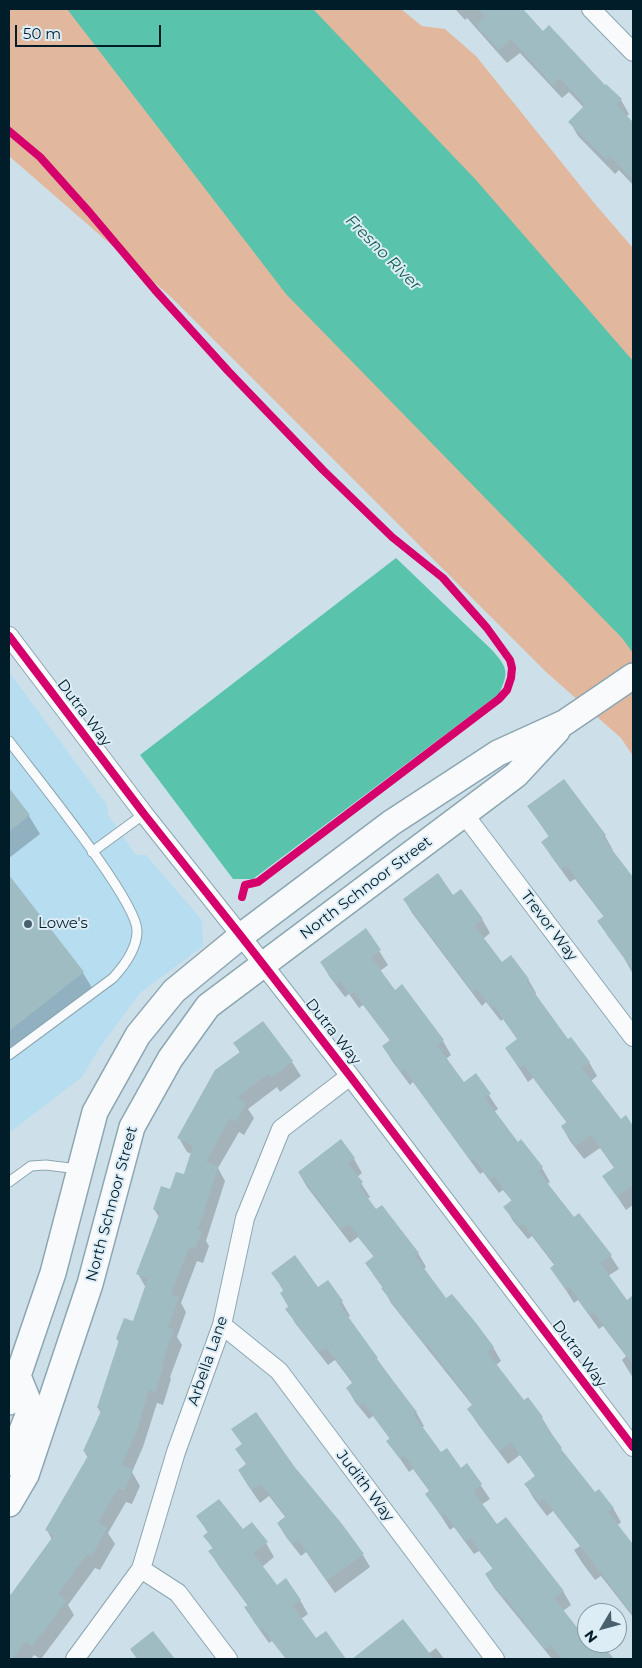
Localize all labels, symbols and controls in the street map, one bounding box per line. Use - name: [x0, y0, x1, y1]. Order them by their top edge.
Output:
- scale bar: [18, 15, 164, 47]
- text: 50 m: [23, 24, 61, 43]
- water label: Fresno River: [341, 211, 425, 295]
- street label: Dutra Way: [53, 676, 115, 750]
- street label: North Schnoor Street: [297, 833, 435, 943]
- street label: Trevor Way: [517, 887, 581, 965]
- place label: Lowe's: [38, 915, 88, 933]
- marker: Lowe's: [22, 918, 34, 930]
- street label: Dutra Way: [302, 995, 364, 1069]
- street label: North Schnoor Street: [83, 1124, 141, 1284]
- street label: Arbella Lane: [184, 1314, 232, 1408]
- street label: Dutra Way: [548, 1317, 610, 1391]
- street label: Judith Way: [332, 1447, 398, 1525]
- north arrow: [577, 1603, 627, 1653]
- text: N: [580, 1626, 601, 1646]

